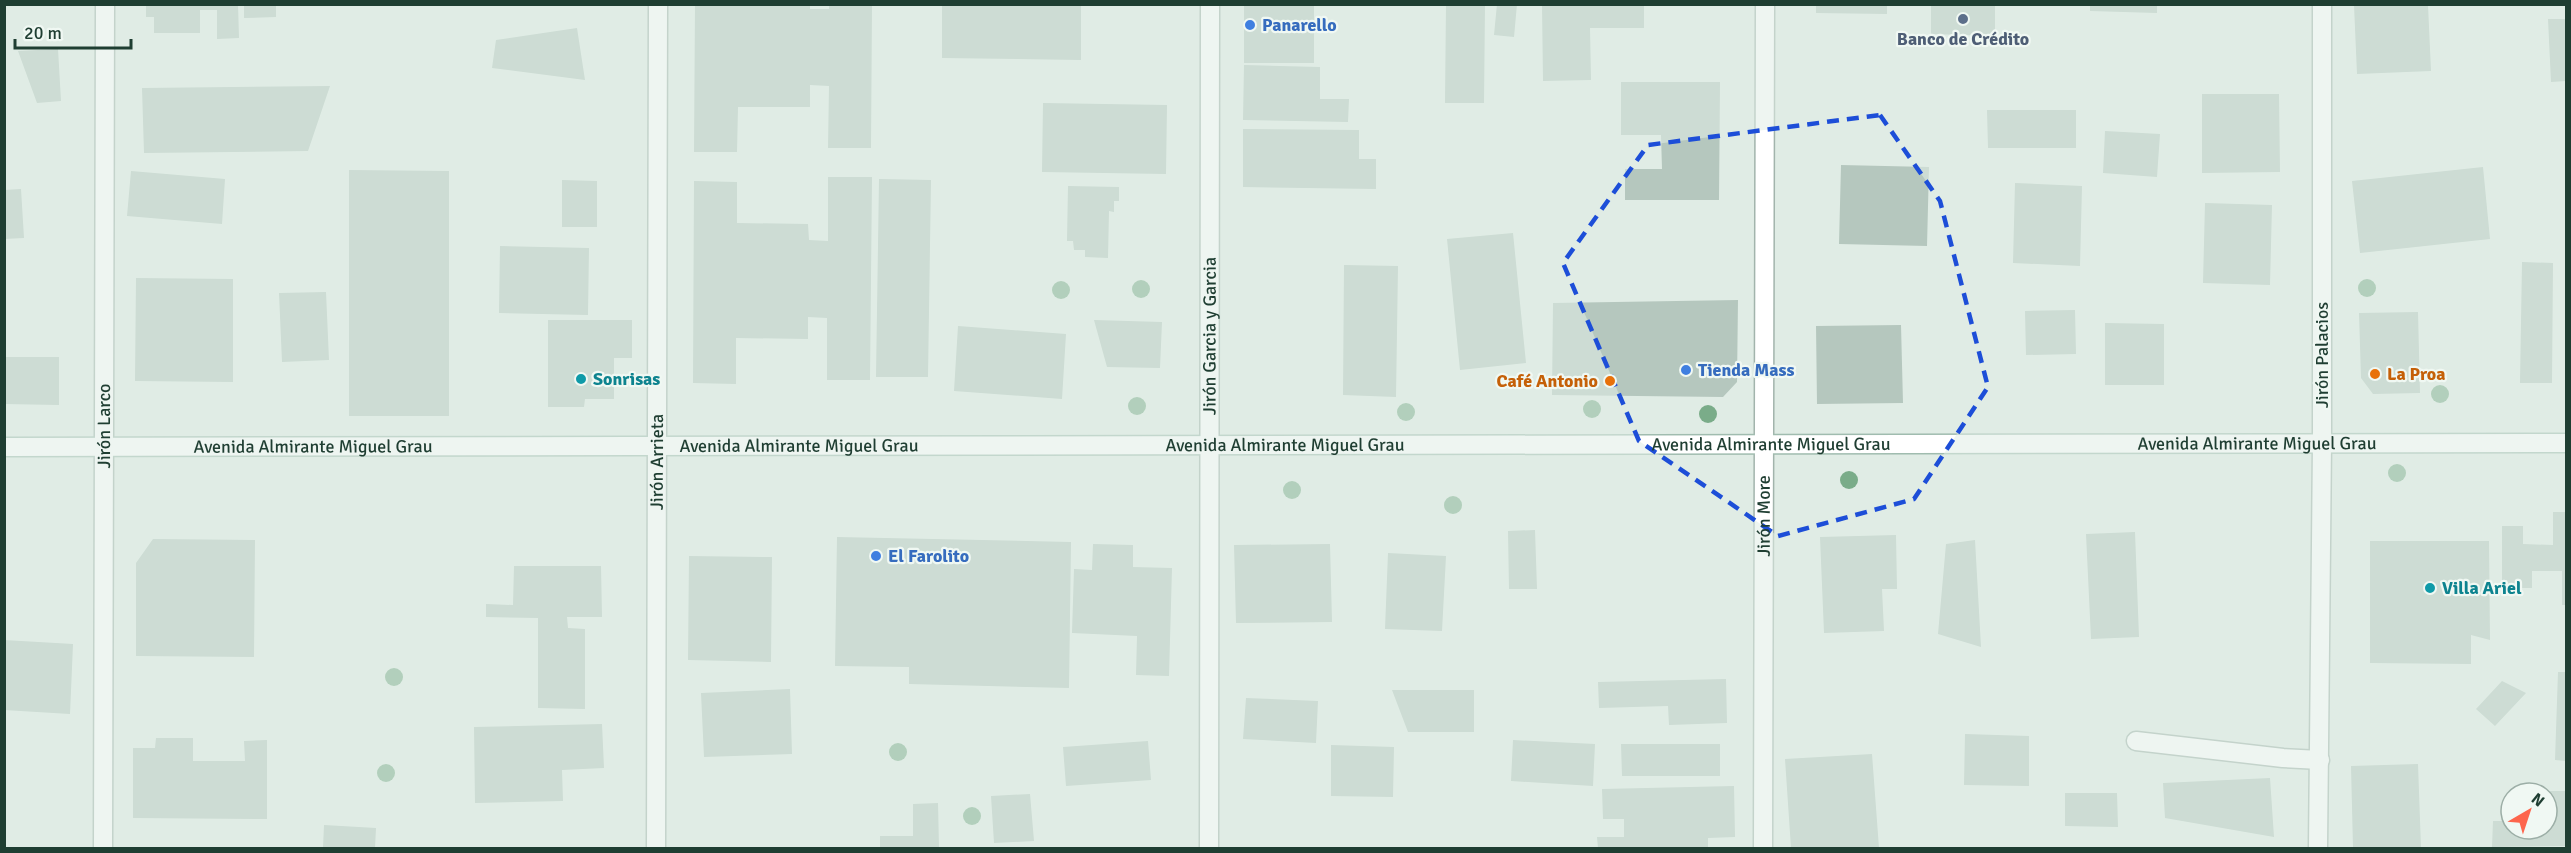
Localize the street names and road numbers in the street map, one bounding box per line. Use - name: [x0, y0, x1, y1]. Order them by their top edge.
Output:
- street label: Jirón Garcia y Garcia: [1199, 257, 1221, 415]
- street label: Jirón Palacios: [2311, 302, 2333, 408]
- street label: Jirón Larco: [93, 384, 115, 468]
- street label: Jirón Arrieta: [646, 414, 668, 510]
- street label: Avenida Almirante Miguel Grau: [2137, 432, 2377, 455]
- street label: Avenida Almirante Miguel Grau: [1651, 433, 1891, 455]
- street label: Avenida Almirante Miguel Grau: [1165, 434, 1405, 456]
- street label: Avenida Almirante Miguel Grau: [193, 435, 433, 458]
- street label: Avenida Almirante Miguel Grau: [679, 435, 919, 457]
- street label: Jirón More: [1753, 475, 1775, 557]

